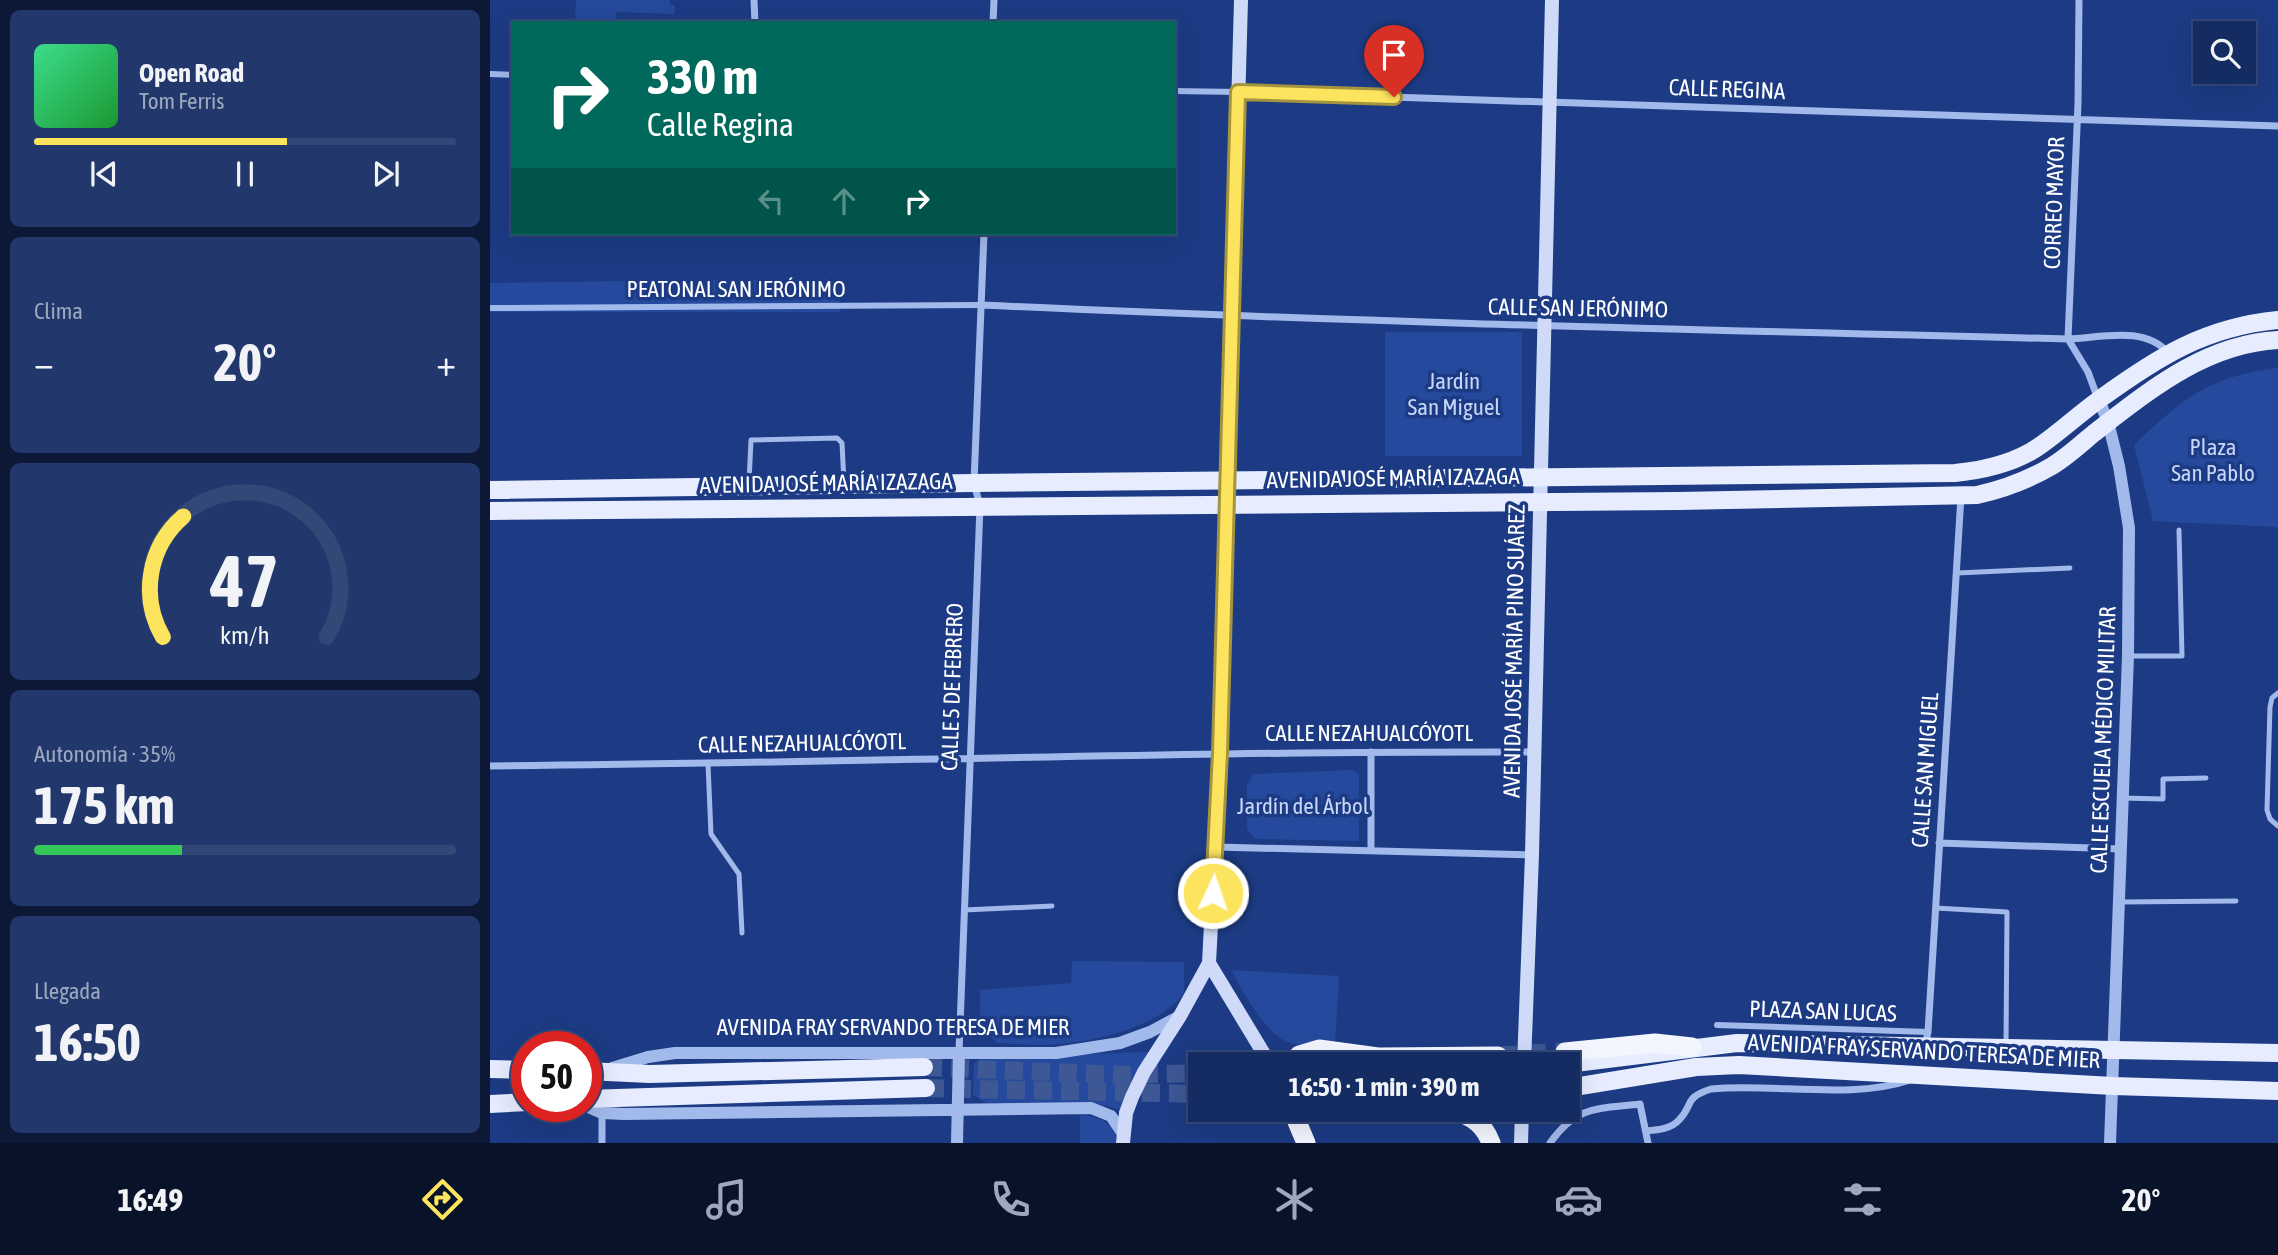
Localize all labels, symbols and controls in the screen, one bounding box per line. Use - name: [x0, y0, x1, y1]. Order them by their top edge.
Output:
- map controls: [2193, 21, 2256, 84]
- button: search: [2193, 21, 2256, 84]
- pin: [1364, 25, 1424, 97]
- icon: arrive: [1375, 36, 1413, 74]
- text: 330 m: [647, 48, 758, 104]
- icon: right: [532, 49, 623, 140]
- text: Open Road: [139, 58, 244, 88]
- street label: CALLE REGINA: [1668, 74, 1786, 104]
- text: Tom Ferris: [139, 88, 224, 114]
- text: Calle Regina: [647, 106, 794, 143]
- street label: CORREO MAYOR: [2039, 136, 2069, 270]
- icon: previous: [85, 155, 123, 193]
- icon: pause: [226, 155, 264, 193]
- icon: next: [367, 155, 405, 193]
- icon: left: [752, 182, 790, 220]
- icon: ahead: [825, 182, 863, 220]
- icon: right: [898, 182, 936, 220]
- street label: PEATONAL SAN JERÓNIMO: [626, 276, 846, 302]
- street label: CALLE SAN JERÓNIMO: [1488, 293, 1668, 323]
- text: Clima: [34, 298, 83, 324]
- text: 20°: [213, 332, 277, 392]
- text: −: [34, 341, 54, 384]
- text: +: [436, 341, 456, 384]
- park label: Jardín San Miguel: [1408, 368, 1500, 420]
- park label: Plaza San Pablo: [2171, 434, 2255, 486]
- street label: AVENIDA JOSÉ MARÍA IZAZAGA: [1266, 463, 1520, 493]
- street label: AVENIDA JOSÉ MARÍA IZAZAGA: [699, 468, 953, 498]
- street label: AVENIDA JOSÉ MARÍA PINO SUÁREZ: [1498, 504, 1530, 798]
- text: 47: [210, 540, 279, 623]
- street label: CALLE 5 DE FEBRERO: [936, 603, 968, 771]
- street label: CALLE ESCUELA MÉDICO MILITAR: [2085, 605, 2121, 874]
- text: km/h: [220, 621, 270, 649]
- street label: CALLE SAN MIGUEL: [1907, 691, 1943, 849]
- street label: CALLE NEZAHUALCÓYOTL: [1265, 720, 1473, 746]
- street label: CALLE NEZAHUALCÓYOTL: [698, 728, 906, 758]
- text: Autonomía · 35%: [34, 741, 175, 767]
- text: 175 km: [34, 775, 175, 835]
- park label: Jardín del Árbol: [1237, 793, 1369, 819]
- position arrow: [1176, 856, 1250, 930]
- text: Llegada: [34, 978, 101, 1004]
- street label: PLAZA SAN LUCAS: [1749, 995, 1898, 1027]
- text: 16:50: [34, 1012, 141, 1072]
- street label: AVENIDA FRAY SERVANDO TERESA DE MIER: [717, 1014, 1070, 1040]
- street label: AVENIDA FRAY SERVANDO TERESA DE MIER: [1747, 1029, 2101, 1073]
- speed limit sign: 50: [511, 1031, 602, 1122]
- text: 16:50 · 1 min · 390 m: [1289, 1072, 1479, 1102]
- icon: directions: [418, 1175, 467, 1224]
- icon: music: [702, 1175, 751, 1224]
- icon: phone: [986, 1175, 1035, 1224]
- icon: climate: [1270, 1175, 1319, 1224]
- icon: car: [1554, 1175, 1603, 1224]
- icon: filters: [1838, 1175, 1887, 1224]
- text: 16:49: [117, 1181, 183, 1218]
- text: 20°: [2122, 1181, 2160, 1218]

